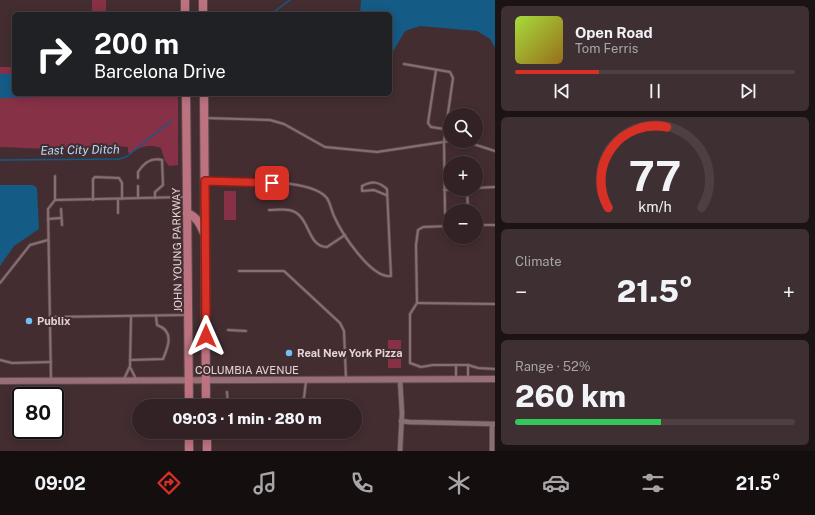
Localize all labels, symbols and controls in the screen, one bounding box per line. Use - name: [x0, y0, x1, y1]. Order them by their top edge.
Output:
- text: Open Road: [575, 24, 653, 41]
- text: 200 m: [94, 27, 179, 60]
- icon: right: [28, 28, 80, 80]
- text: Tom Ferris: [575, 41, 638, 56]
- text: Barcelona Drive: [94, 61, 226, 82]
- icon: previous: [551, 80, 573, 102]
- icon: pause: [644, 80, 666, 102]
- icon: next: [737, 80, 759, 102]
- map controls: [443, 108, 483, 244]
- button: search: [443, 108, 483, 148]
- water label: East City Ditch: [40, 142, 120, 158]
- text: 77: [629, 151, 681, 200]
- button: +: [443, 156, 483, 196]
- pin: [255, 166, 289, 200]
- icon: arrive: [261, 172, 283, 194]
- street label: JOHN YOUNG PARKWAY: [170, 187, 184, 313]
- text: km/h: [638, 197, 672, 214]
- button: −: [443, 204, 483, 244]
- text: Climate: [515, 254, 562, 269]
- text: 21.5°: [617, 273, 693, 309]
- text: −: [515, 279, 527, 305]
- text: +: [783, 279, 795, 305]
- place label: Publix: [37, 315, 71, 327]
- position arrow: [185, 315, 227, 357]
- marker: Publix: [24, 316, 34, 326]
- place label: Real New York Pizza: [297, 347, 402, 359]
- marker: Real New York Pizza: [284, 348, 294, 358]
- text: Range · 52%: [515, 359, 591, 374]
- street label: COLUMBIA AVENUE: [195, 364, 299, 376]
- text: 260 km: [515, 378, 626, 414]
- speed limit sign: 80: [12, 387, 64, 439]
- text: 09:03 · 1 min · 280 m: [172, 410, 322, 427]
- icon: directions: [155, 469, 183, 497]
- icon: music: [251, 469, 279, 497]
- icon: phone: [348, 469, 376, 497]
- icon: climate: [445, 469, 473, 497]
- icon: car: [542, 469, 570, 497]
- icon: filters: [639, 469, 667, 497]
- text: 09:02: [34, 473, 86, 494]
- text: 21.5°: [736, 473, 781, 494]

